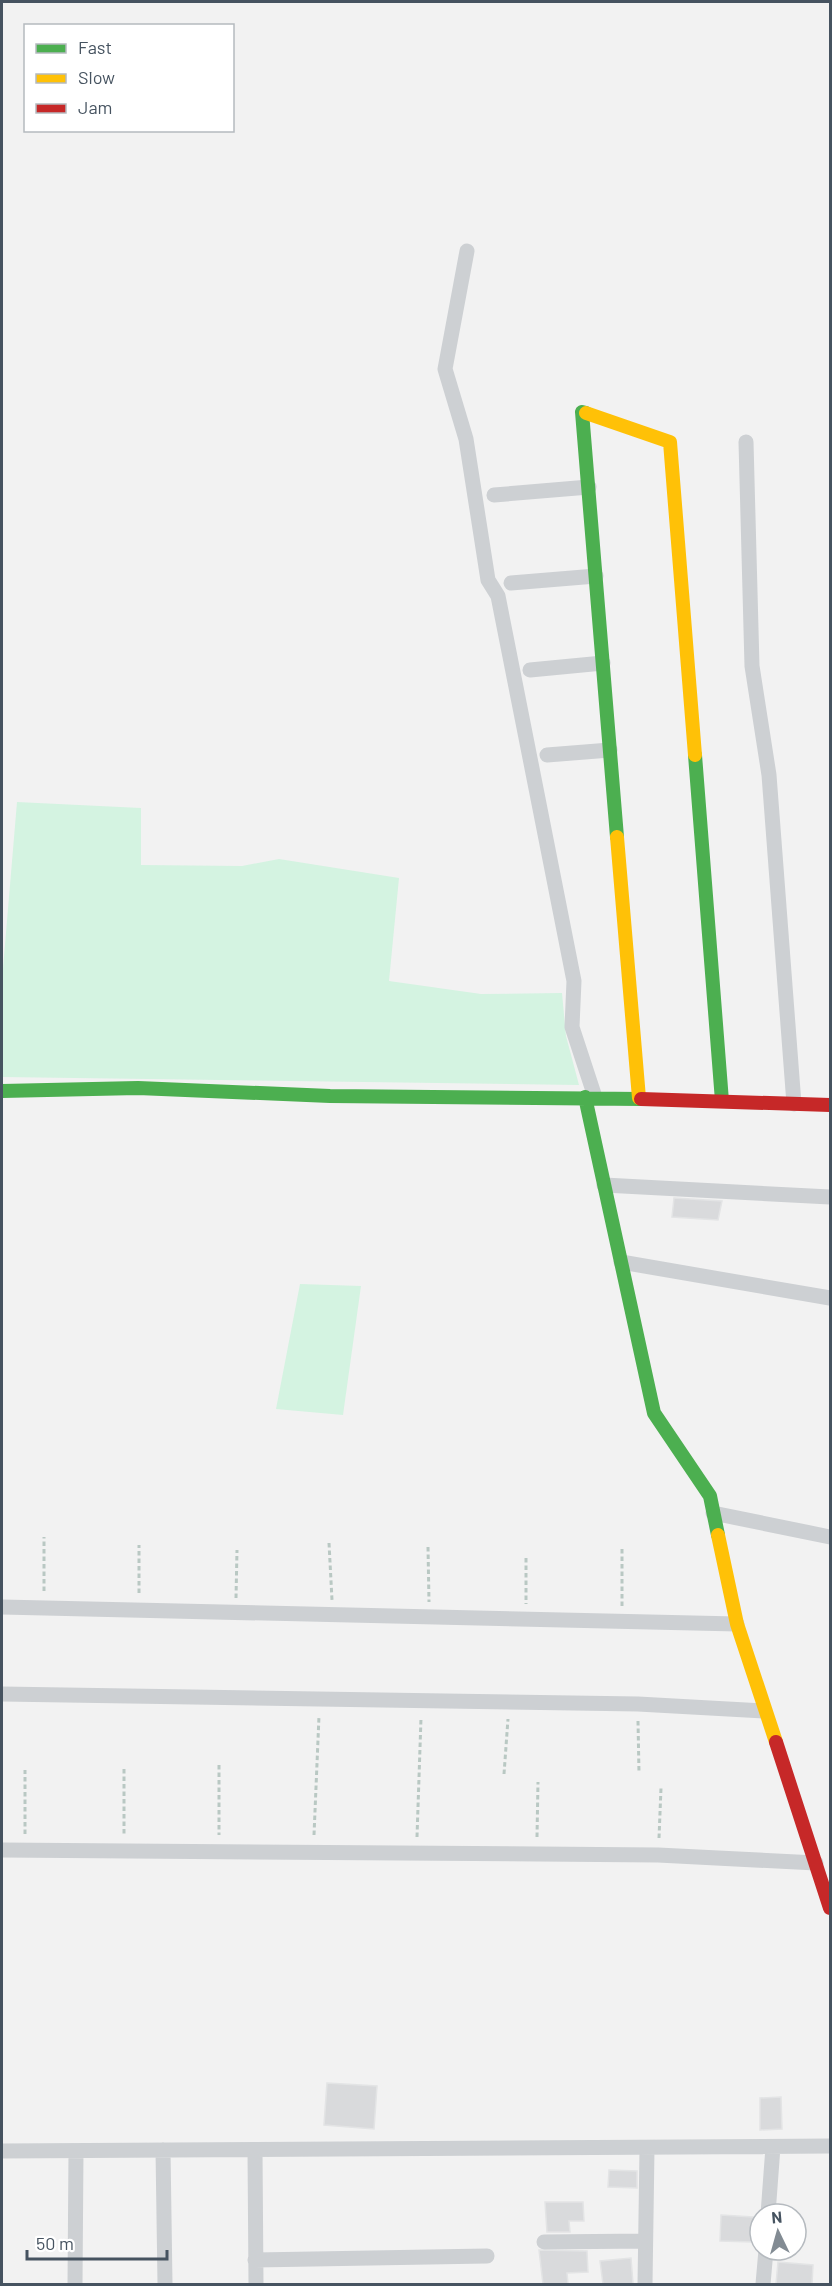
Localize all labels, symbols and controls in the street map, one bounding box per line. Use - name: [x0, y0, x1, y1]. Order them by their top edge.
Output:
- legend: [24, 24, 234, 132]
- text: Fast: [78, 36, 112, 58]
- text: Slow: [78, 66, 115, 88]
- text: Jam: [78, 96, 112, 118]
- north arrow: [748, 2202, 808, 2262]
- text: N: [771, 2207, 783, 2226]
- scale bar: [27, 2223, 166, 2261]
- text: 50 m: [36, 2232, 74, 2254]

